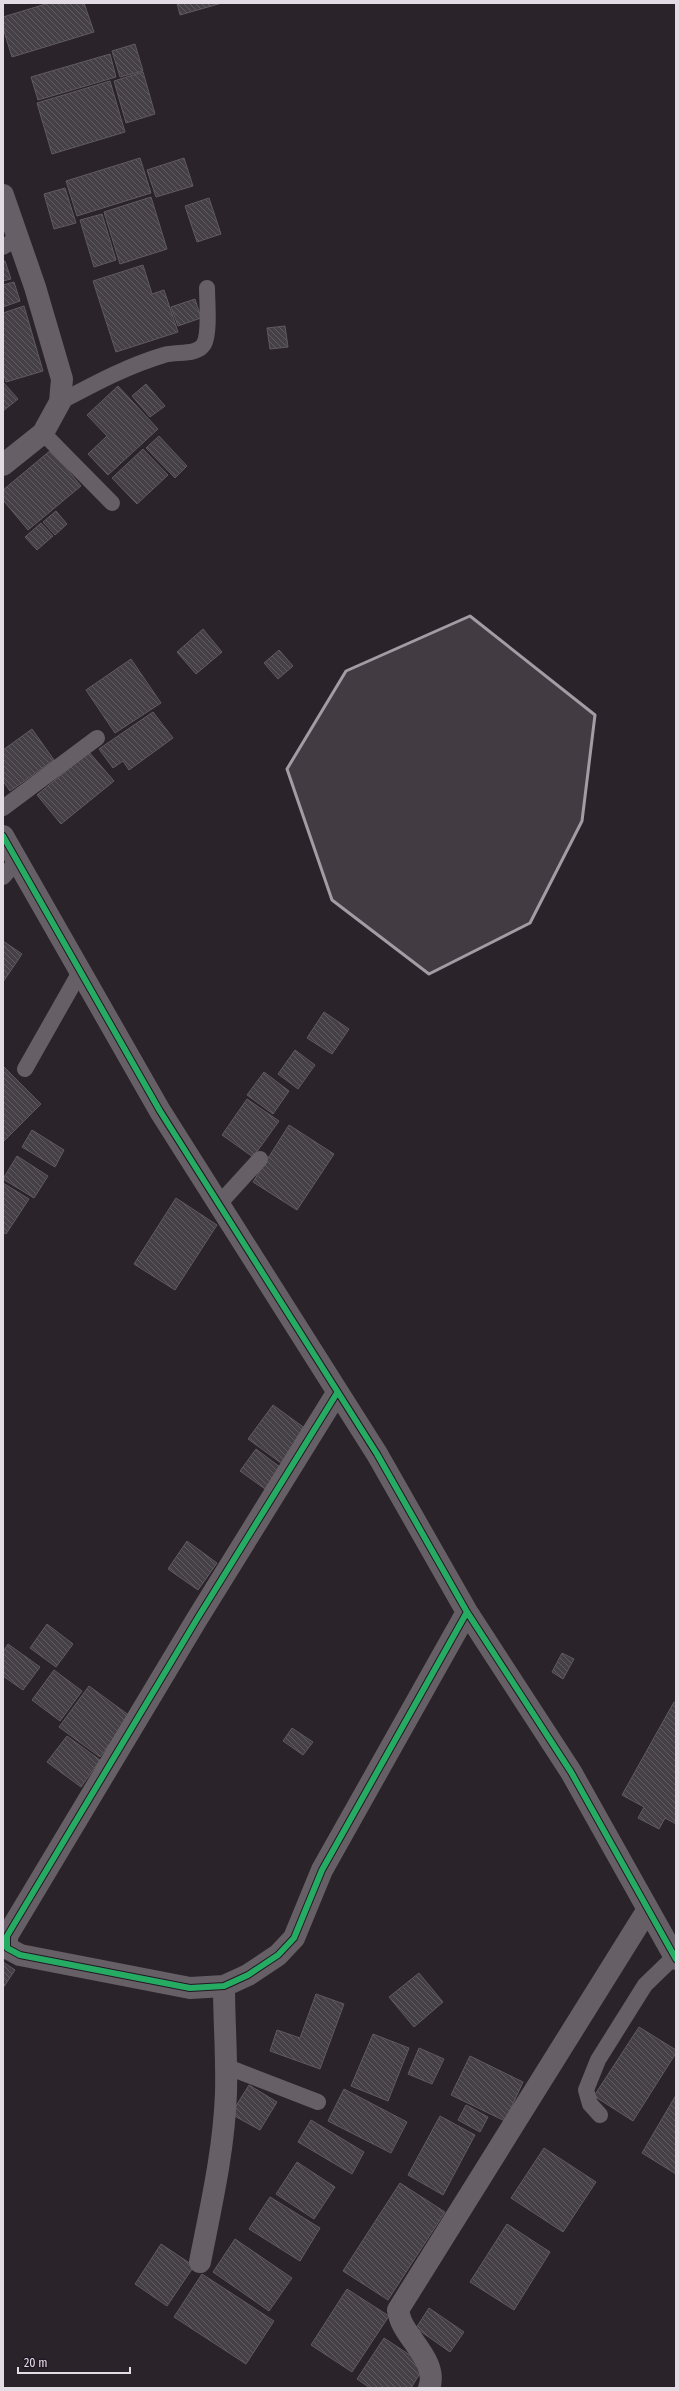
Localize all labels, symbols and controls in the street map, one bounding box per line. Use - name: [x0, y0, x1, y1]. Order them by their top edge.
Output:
- scale bar: [18, 2349, 130, 2375]
- text: 20 m: [24, 2356, 48, 2370]

